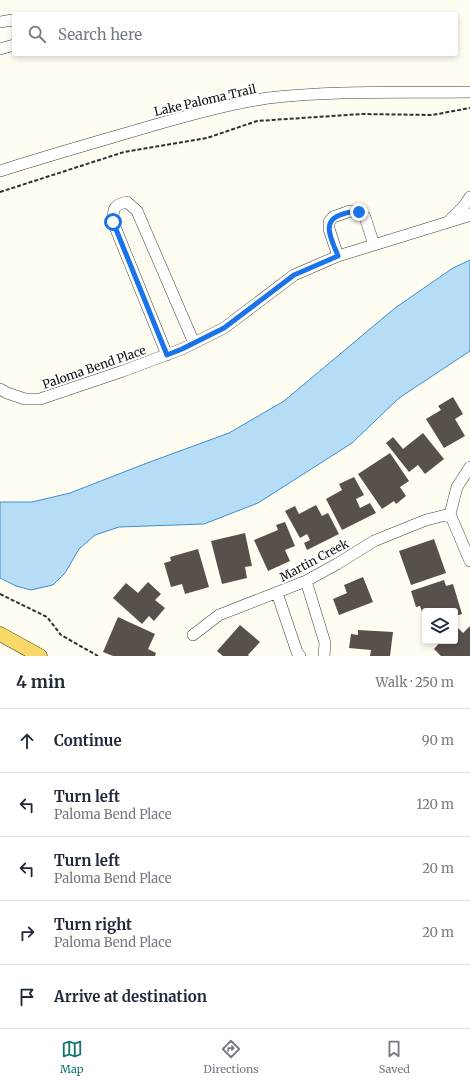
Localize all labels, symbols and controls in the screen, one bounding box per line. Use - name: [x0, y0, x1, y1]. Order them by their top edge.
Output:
- search box: [12, 12, 458, 56]
- icon: search: [26, 23, 48, 45]
- text: Search here: [58, 25, 142, 44]
- street label: Lake Paloma Trail: [153, 81, 258, 119]
- route end: [350, 203, 368, 221]
- route start: [104, 213, 122, 231]
- street label: Paloma Bend Place: [40, 342, 148, 392]
- street label: Martin Creek: [277, 535, 352, 585]
- map controls: [422, 608, 458, 644]
- button: layers: [422, 608, 458, 644]
- text: 4 min: [16, 671, 65, 693]
- text: Walk · 250 m: [376, 674, 454, 691]
- icon: ahead: [16, 730, 38, 752]
- text: Continue: [54, 731, 122, 750]
- text: 90 m: [422, 732, 454, 749]
- text: Turn left: [54, 787, 120, 806]
- icon: left: [16, 794, 38, 816]
- text: 120 m: [416, 796, 454, 813]
- text: Paloma Bend Place: [54, 806, 172, 823]
- text: Turn left: [54, 851, 120, 870]
- icon: left: [16, 858, 38, 880]
- text: 20 m: [422, 860, 454, 877]
- text: Paloma Bend Place: [54, 870, 172, 887]
- text: Turn right: [54, 915, 132, 934]
- icon: right: [16, 922, 38, 944]
- text: 20 m: [422, 924, 454, 941]
- text: Paloma Bend Place: [54, 934, 172, 951]
- icon: arrive: [16, 986, 38, 1008]
- text: Arrive at destination: [54, 987, 207, 1006]
- tab: Map: [60, 1038, 84, 1076]
- tab: Directions: [204, 1038, 259, 1076]
- tab: Saved: [379, 1038, 410, 1076]

